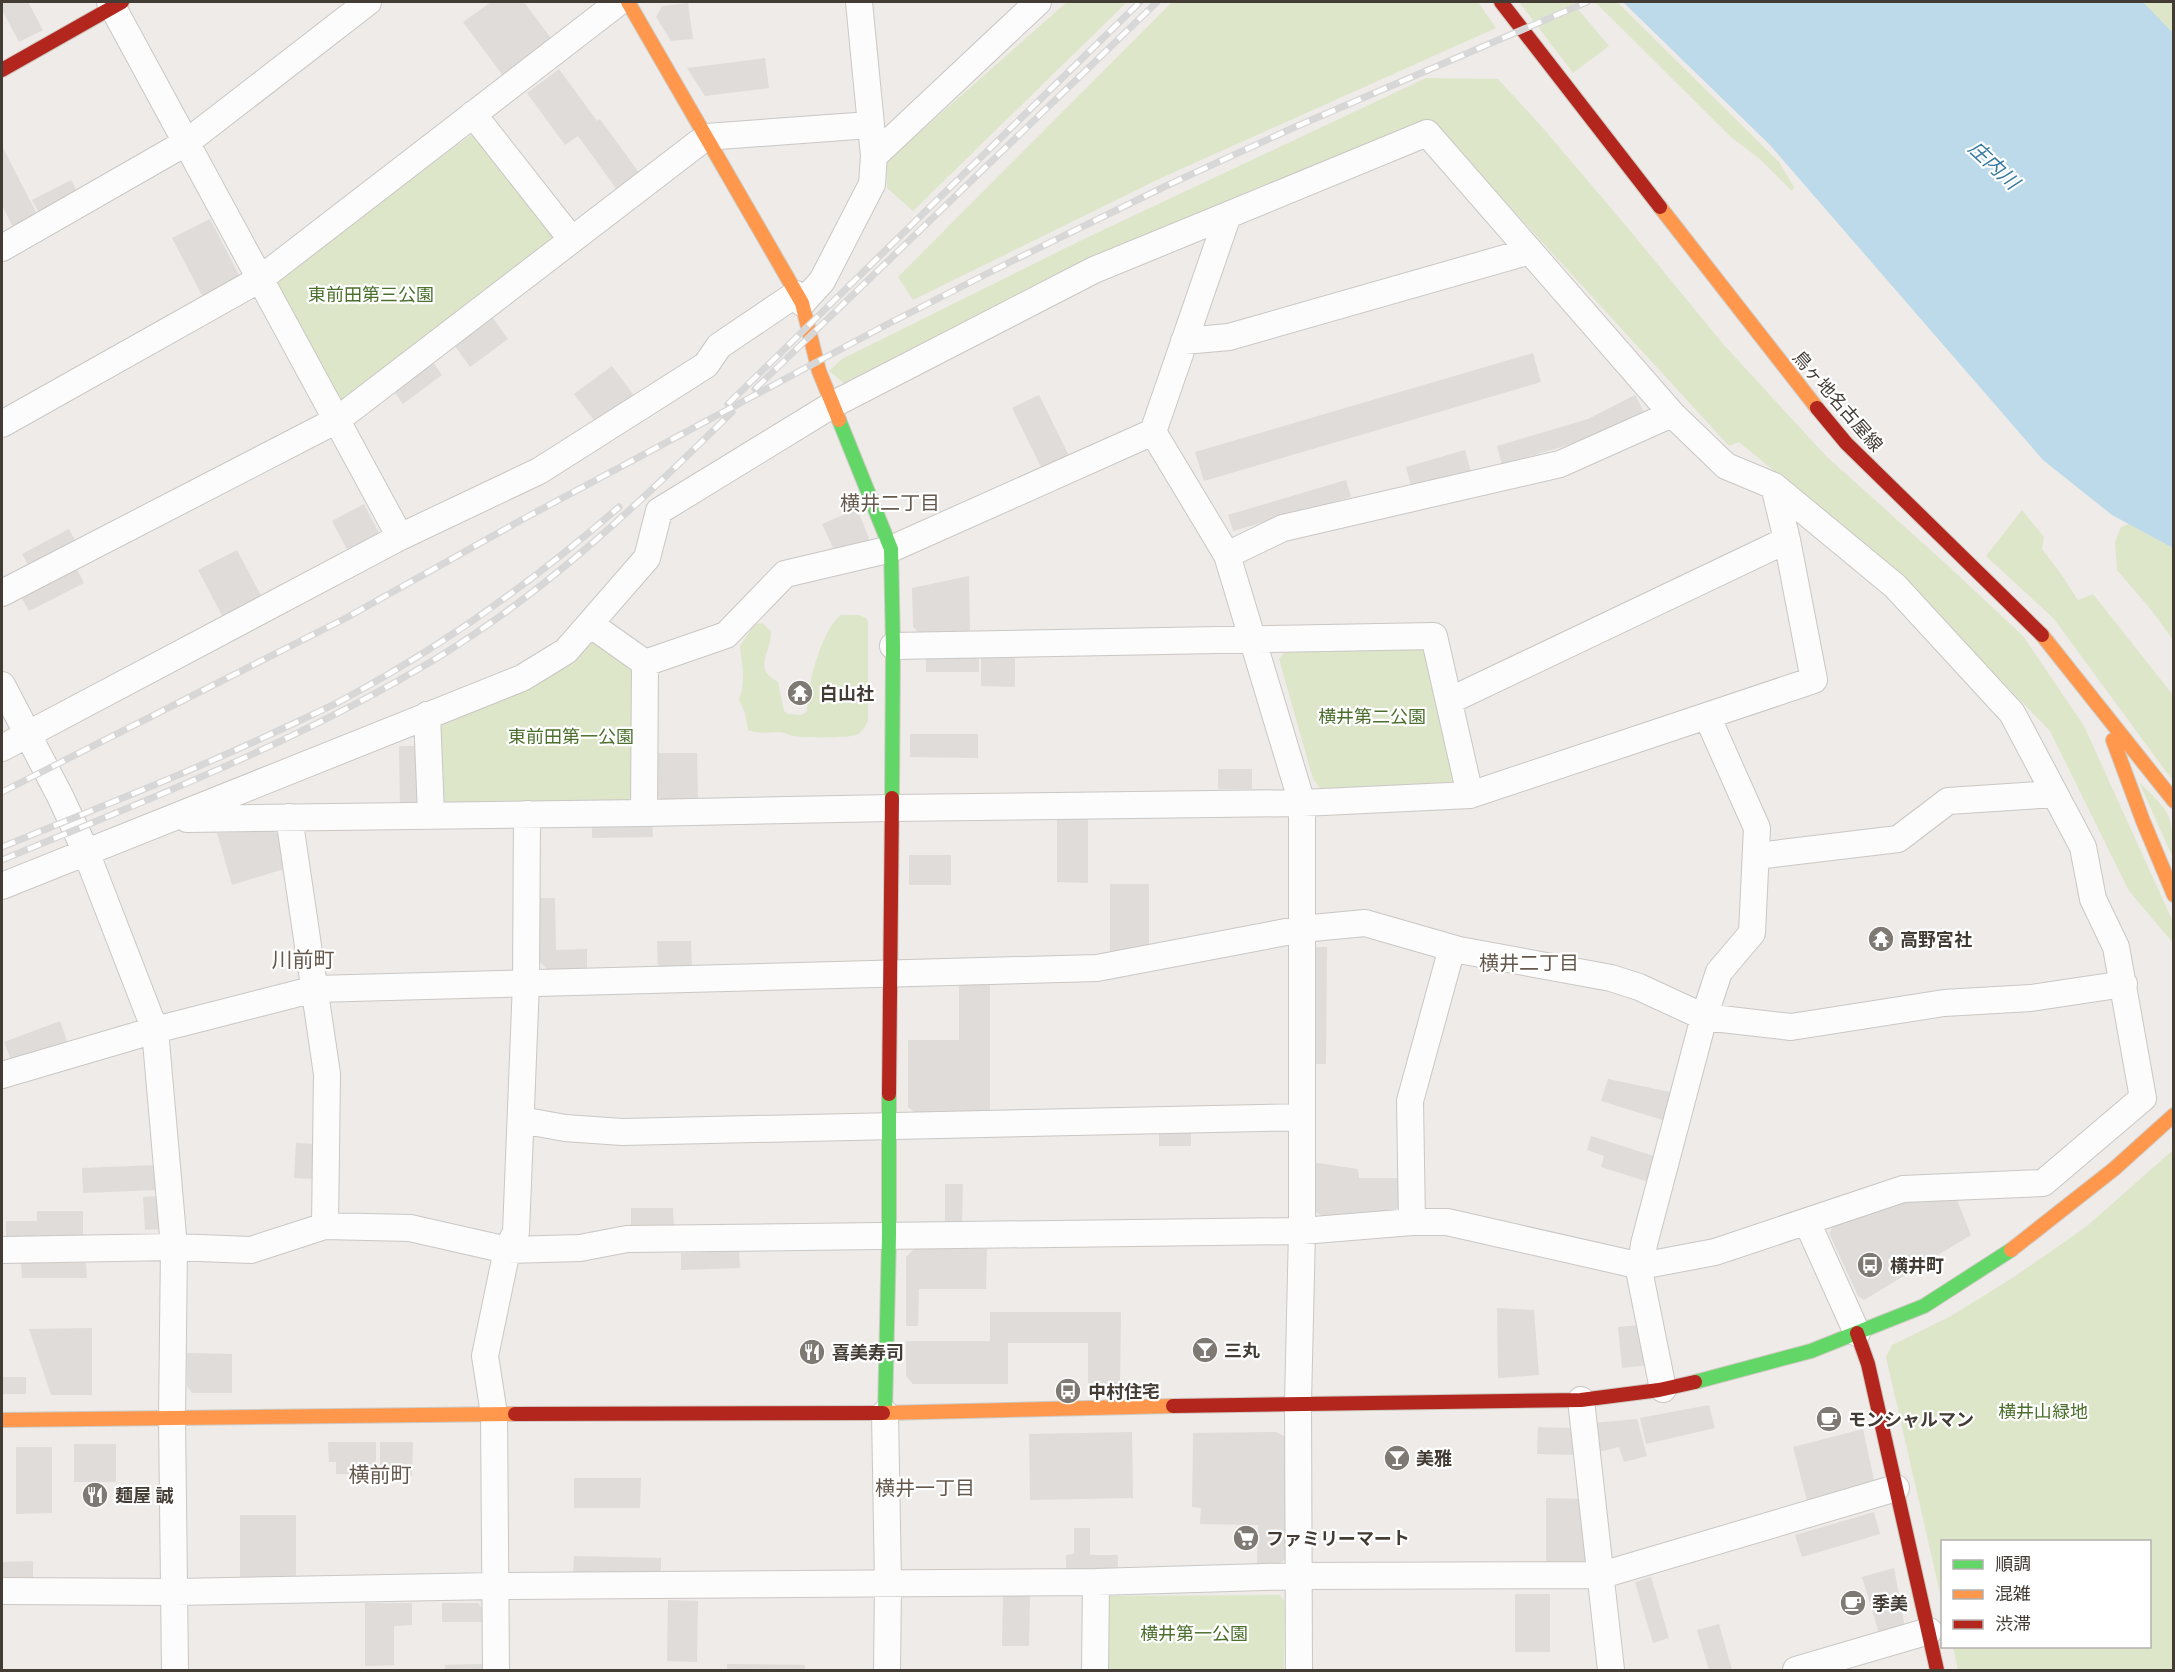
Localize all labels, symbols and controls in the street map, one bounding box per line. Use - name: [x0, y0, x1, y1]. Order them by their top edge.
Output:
- water label: 庄内川: [1964, 136, 2026, 196]
- park label: 東前田第三公園: [308, 284, 434, 305]
- street label: 鳥ヶ地名古屋線: [1789, 347, 1887, 455]
- district label: 横井二丁目: [840, 491, 940, 515]
- temple icon: 白山社: [785, 678, 815, 708]
- place label: 白山社: [820, 683, 874, 704]
- park label: 横井第二公園: [1318, 706, 1426, 727]
- park label: 東前田第一公園: [508, 726, 634, 747]
- temple icon: 高野宮社: [1866, 924, 1896, 954]
- place label: 高野宮社: [1900, 929, 1972, 950]
- district label: 川前町: [272, 947, 335, 972]
- district label: 横井二丁目: [1479, 951, 1579, 975]
- bus stop icon: 横井町: [1855, 1250, 1885, 1280]
- place label: 横井町: [1890, 1255, 1944, 1276]
- bar icon: 三丸: [1190, 1335, 1220, 1365]
- restaurant icon: 喜美寿司: [797, 1337, 827, 1367]
- place label: 三丸: [1224, 1340, 1260, 1361]
- place label: 喜美寿司: [832, 1342, 904, 1363]
- bus stop icon: 中村住宅: [1053, 1376, 1083, 1406]
- place label: 中村住宅: [1088, 1381, 1160, 1402]
- park label: 横井山緑地: [1998, 1401, 2088, 1422]
- cafe icon: モンシャルマン: [1814, 1404, 1844, 1434]
- place label: モンシャルマン: [1848, 1409, 1974, 1430]
- bar icon: 美雅: [1382, 1443, 1412, 1473]
- place label: 美雅: [1416, 1448, 1452, 1469]
- district label: 横前町: [349, 1462, 412, 1487]
- district label: 横井一丁目: [875, 1476, 975, 1500]
- restaurant icon: 麺屋 誠: [80, 1480, 110, 1510]
- place label: 麺屋 誠: [115, 1485, 174, 1506]
- supermarket icon: ファミリーマート: [1231, 1523, 1261, 1553]
- place label: ファミリーマート: [1266, 1528, 1410, 1549]
- legend: [1941, 1540, 2151, 1648]
- text: 順調: [1995, 1553, 2031, 1574]
- text: 混雑: [1995, 1583, 2031, 1604]
- cafe icon: 季美: [1838, 1588, 1868, 1618]
- place label: 季美: [1872, 1593, 1908, 1614]
- text: 渋滞: [1995, 1613, 2031, 1634]
- park label: 横井第一公園: [1140, 1623, 1248, 1644]

